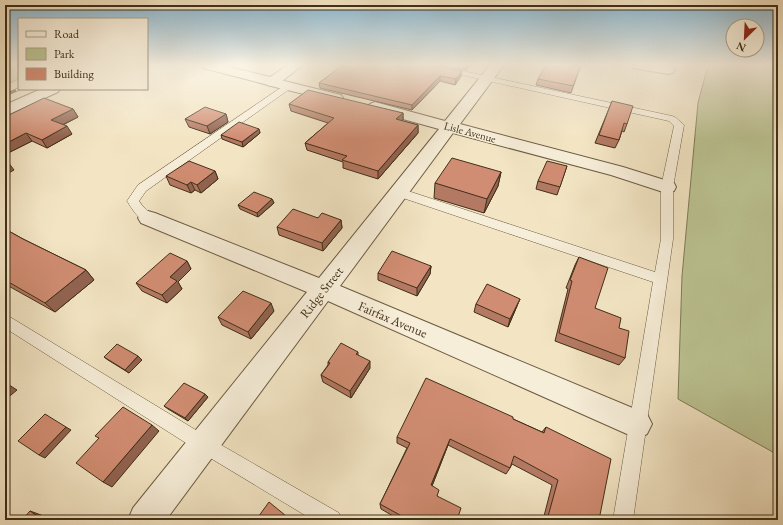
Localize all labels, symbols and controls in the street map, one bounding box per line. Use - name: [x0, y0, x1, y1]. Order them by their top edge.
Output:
- legend: [18, 18, 148, 90]
- north arrow: [725, 18, 765, 58]
- text: Road: [54, 26, 80, 42]
- text: N: [734, 39, 748, 55]
- text: Park: [54, 46, 75, 62]
- text: Building: [54, 66, 95, 82]
- street label: Lisle Avenue: [442, 118, 498, 146]
- street label: Ridge Street: [296, 263, 347, 322]
- street label: Fairfax Avenue: [356, 297, 430, 342]

